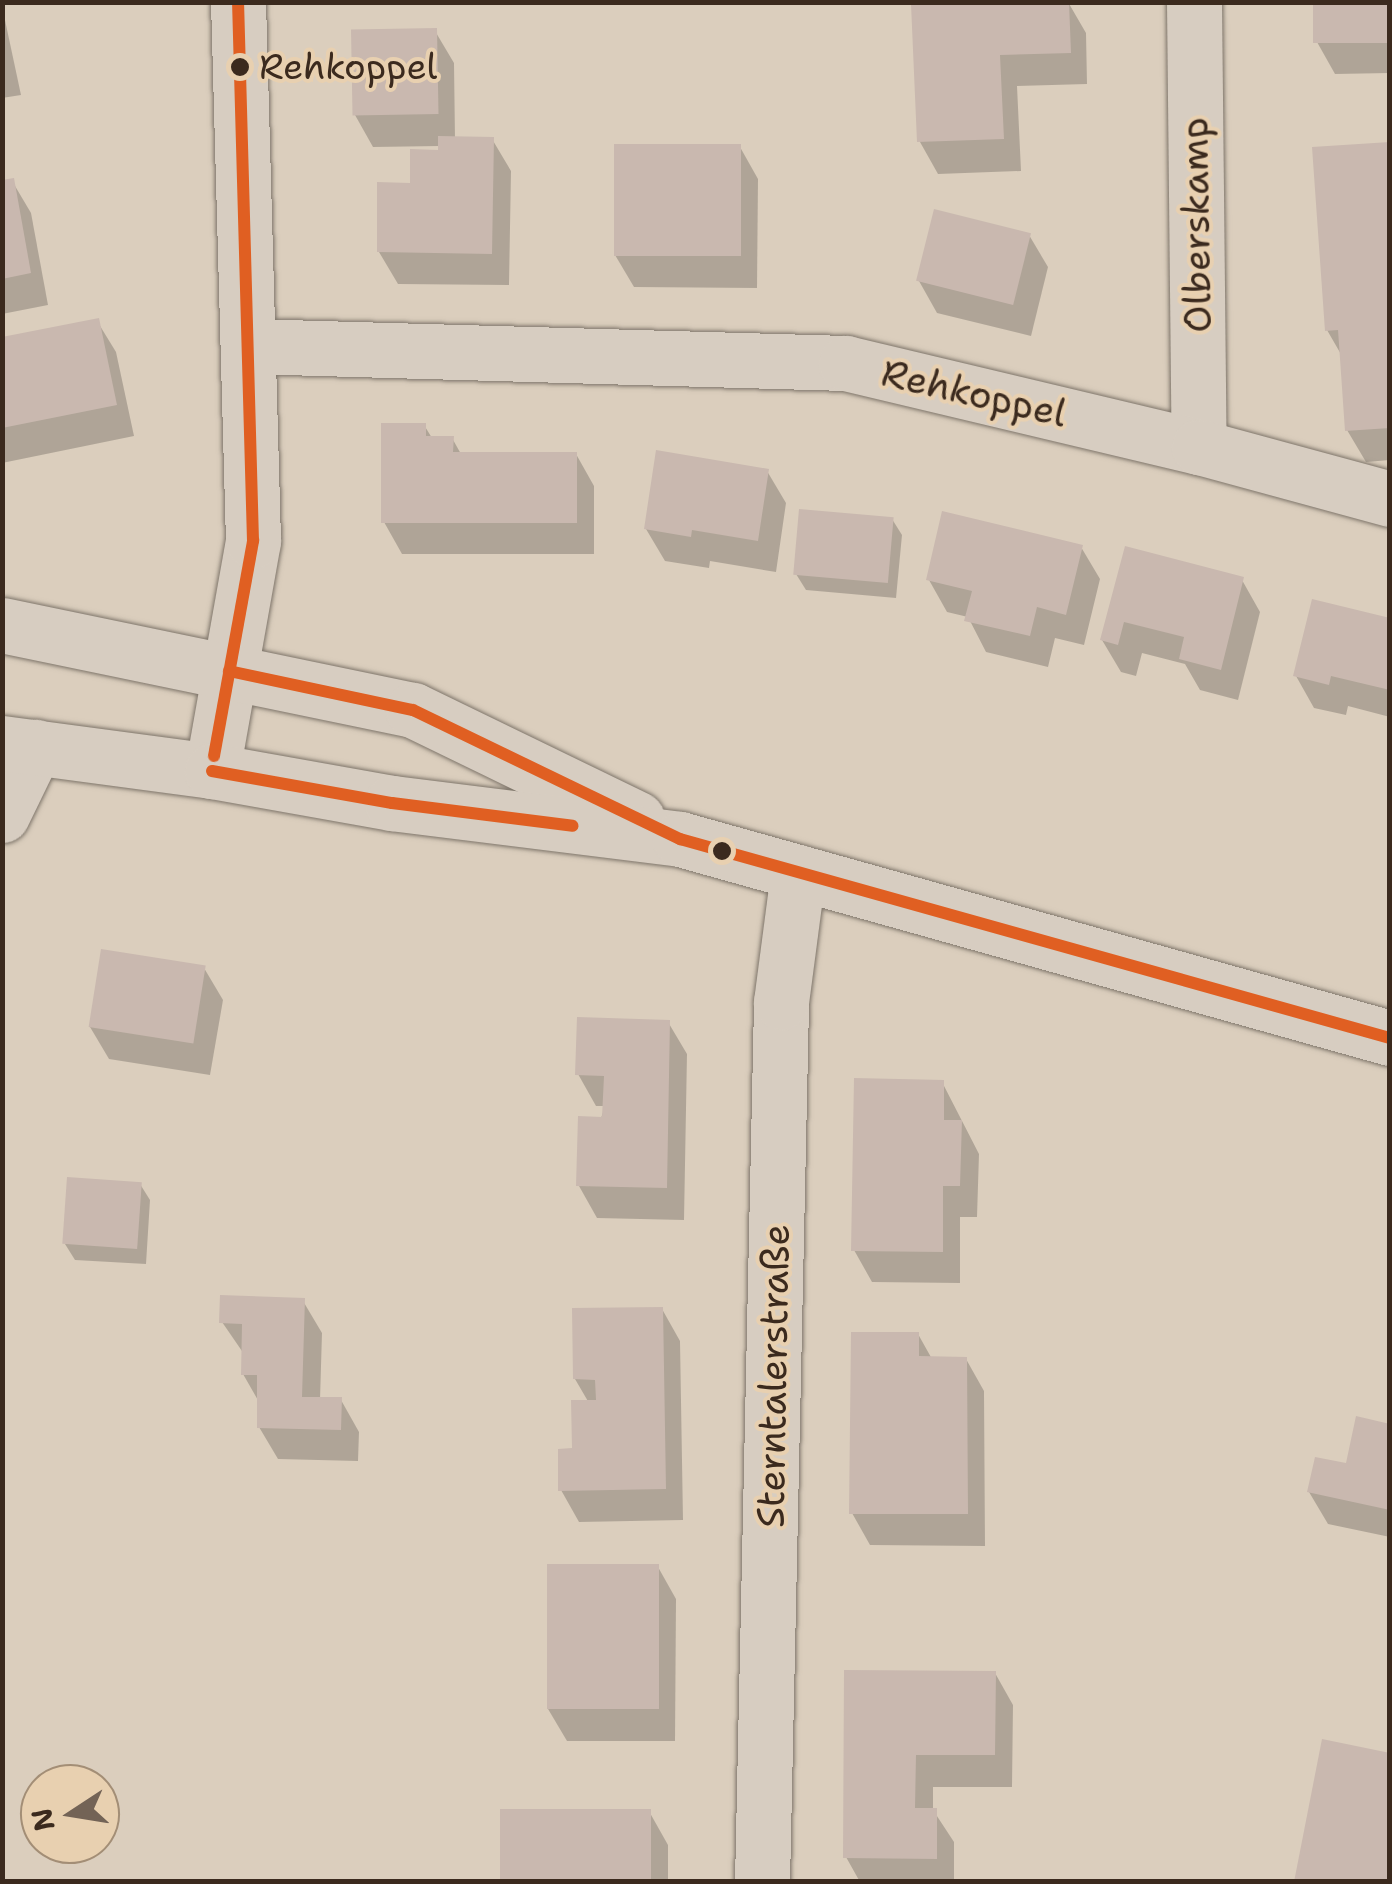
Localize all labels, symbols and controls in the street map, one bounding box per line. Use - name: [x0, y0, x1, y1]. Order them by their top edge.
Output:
- place label: Rehkoppel: [259, 45, 437, 89]
- marker: Rehkoppel: [230, 57, 250, 77]
- street label: Olberskamp: [1171, 117, 1221, 333]
- street label: Rehkoppel: [877, 350, 1071, 436]
- unlabelled marker: [712, 841, 732, 861]
- street label: Sterntalerstraße: [748, 1224, 798, 1528]
- north arrow: [20, 1764, 120, 1864]
- text: N: [22, 1805, 64, 1835]

